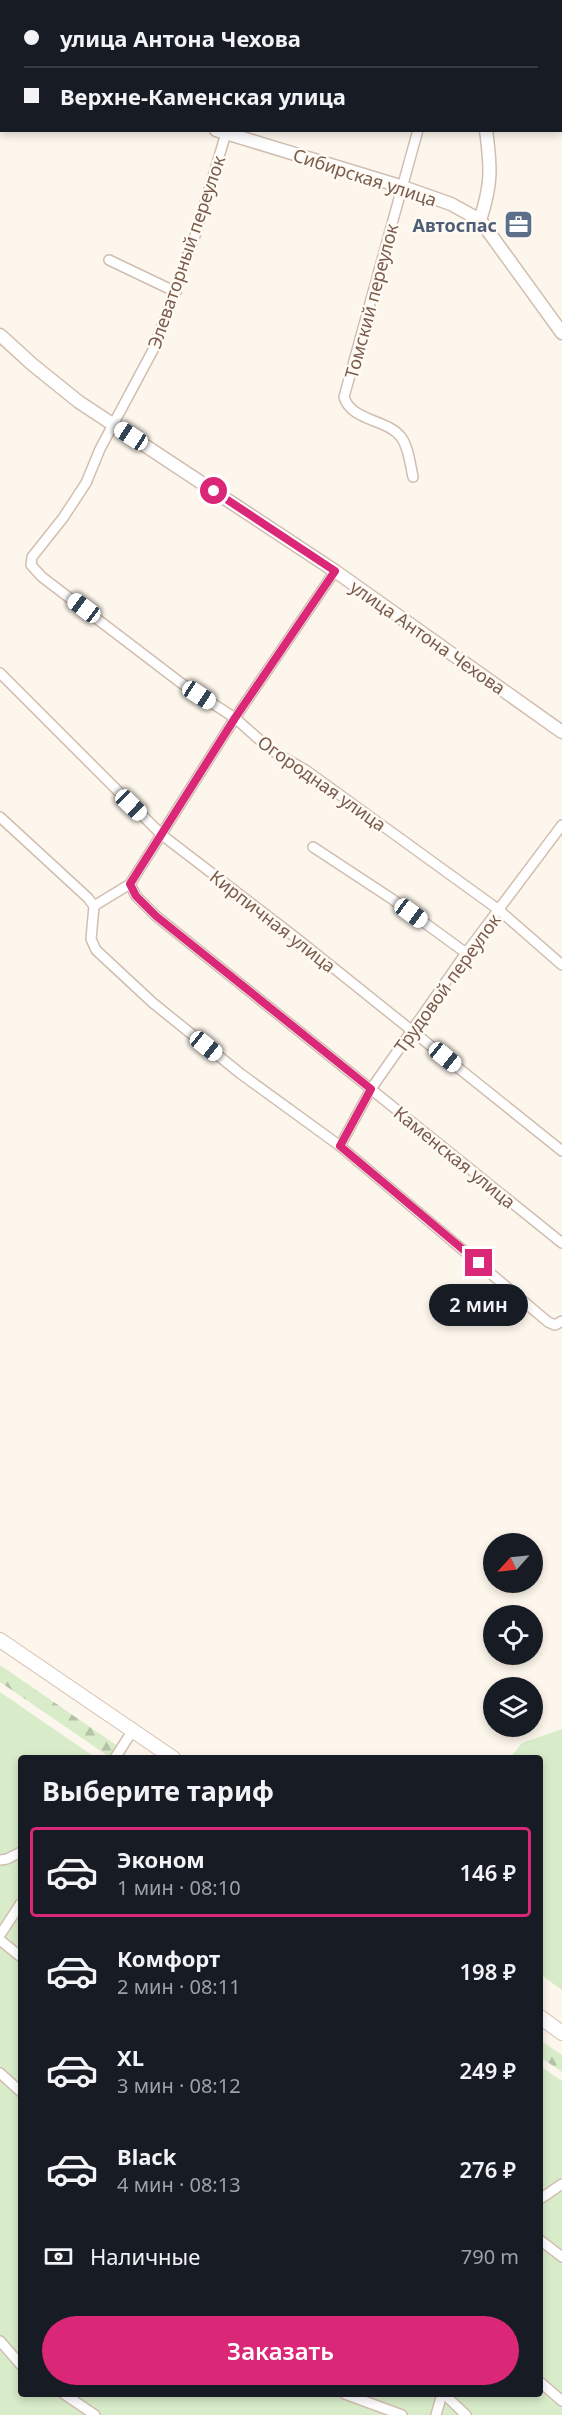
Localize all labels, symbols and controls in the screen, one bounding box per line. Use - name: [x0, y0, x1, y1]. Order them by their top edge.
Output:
- text: улица Антона Чехова: [60, 23, 301, 53]
- text: Верхне-Каменская улица: [60, 81, 346, 111]
- street label: Сибирская улица: [290, 142, 440, 212]
- street label: Элеваторный переулок: [142, 152, 230, 352]
- office icon: Автоспас: [502, 209, 534, 241]
- place label: Автоспас: [413, 213, 497, 237]
- street label: Томский переулок: [339, 220, 403, 381]
- car: [111, 419, 151, 453]
- route start: [200, 477, 227, 504]
- street label: улица Антона Чехова: [346, 574, 510, 700]
- car: [64, 590, 104, 626]
- car: [179, 678, 219, 712]
- street label: Огородная улица: [253, 730, 391, 836]
- car: [112, 786, 150, 824]
- street label: Кирпичная улица: [205, 864, 341, 978]
- car: [391, 895, 431, 931]
- street label: Трудовой переулок: [388, 908, 506, 1057]
- car: [186, 1028, 226, 1064]
- car: [425, 1039, 465, 1075]
- street label: Каменская улица: [389, 1100, 521, 1214]
- route end: [465, 1249, 492, 1276]
- callout: 2 мин: [430, 1284, 528, 1326]
- text: 2 мин: [449, 1291, 508, 1318]
- north arrow: [483, 1533, 543, 1593]
- map controls: [483, 1533, 543, 1737]
- button: locate: [483, 1605, 543, 1665]
- button: layers: [483, 1677, 543, 1737]
- text: Выберите тариф: [42, 1772, 274, 1809]
- text: Эконом: [117, 1844, 205, 1874]
- icon: car: [45, 1845, 99, 1899]
- text: 146 ₽: [459, 1857, 516, 1887]
- text: 1 мин · 08:10: [117, 1874, 241, 1901]
- text: Комфорт: [117, 1943, 220, 1973]
- icon: car: [45, 1944, 99, 1998]
- text: 198 ₽: [459, 1956, 516, 1986]
- text: 2 мин · 08:11: [117, 1973, 241, 2000]
- text: XL: [117, 2042, 144, 2072]
- icon: car: [45, 2043, 99, 2097]
- text: 249 ₽: [459, 2055, 516, 2085]
- text: 3 мин · 08:12: [117, 2072, 241, 2099]
- text: Black: [117, 2141, 176, 2171]
- icon: car: [45, 2142, 99, 2196]
- text: 276 ₽: [459, 2154, 516, 2184]
- text: 4 мин · 08:13: [117, 2171, 241, 2198]
- icon: cash: [42, 2240, 75, 2273]
- text: Наличные: [90, 2241, 200, 2271]
- text: 790 m: [461, 2243, 519, 2270]
- button: Заказать: [42, 2316, 519, 2385]

